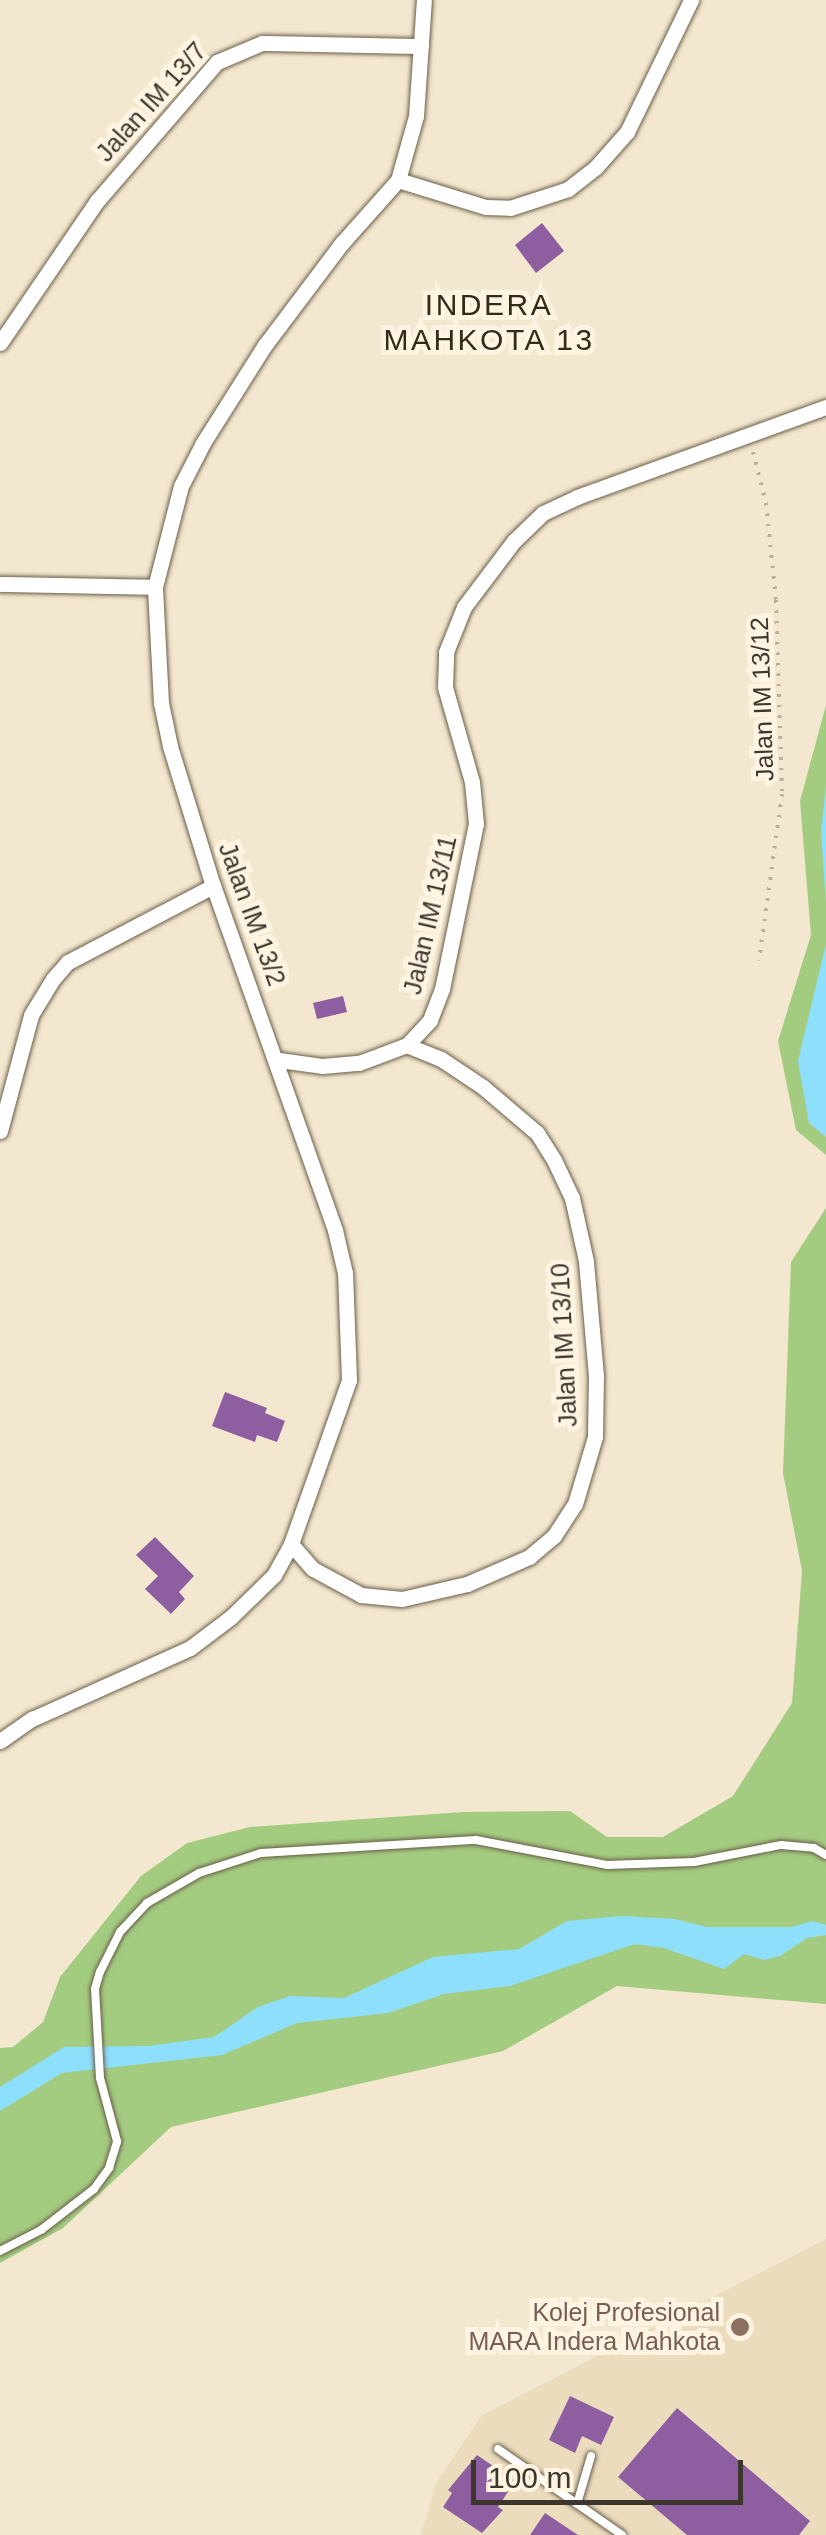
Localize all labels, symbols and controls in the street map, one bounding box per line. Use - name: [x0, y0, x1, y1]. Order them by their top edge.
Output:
- street label: Jalan IM 13/7: [90, 36, 212, 168]
- district label: INDERA MAHKOTA 13: [383, 287, 595, 358]
- street label: Jalan IM 13/12: [744, 617, 780, 781]
- street label: Jalan IM 13/11: [397, 833, 463, 997]
- street label: Jalan IM 13/2: [212, 838, 292, 990]
- street label: Jalan IM 13/10: [545, 1262, 583, 1428]
- place label: Kolej Profesional MARA Indera Mahkota: [467, 2298, 720, 2357]
- marker: Kolej Profesional MARA Indera Mahkota: [729, 2316, 751, 2338]
- scale bar: [476, 2440, 748, 2502]
- text: 100 m: [488, 2461, 571, 2494]

